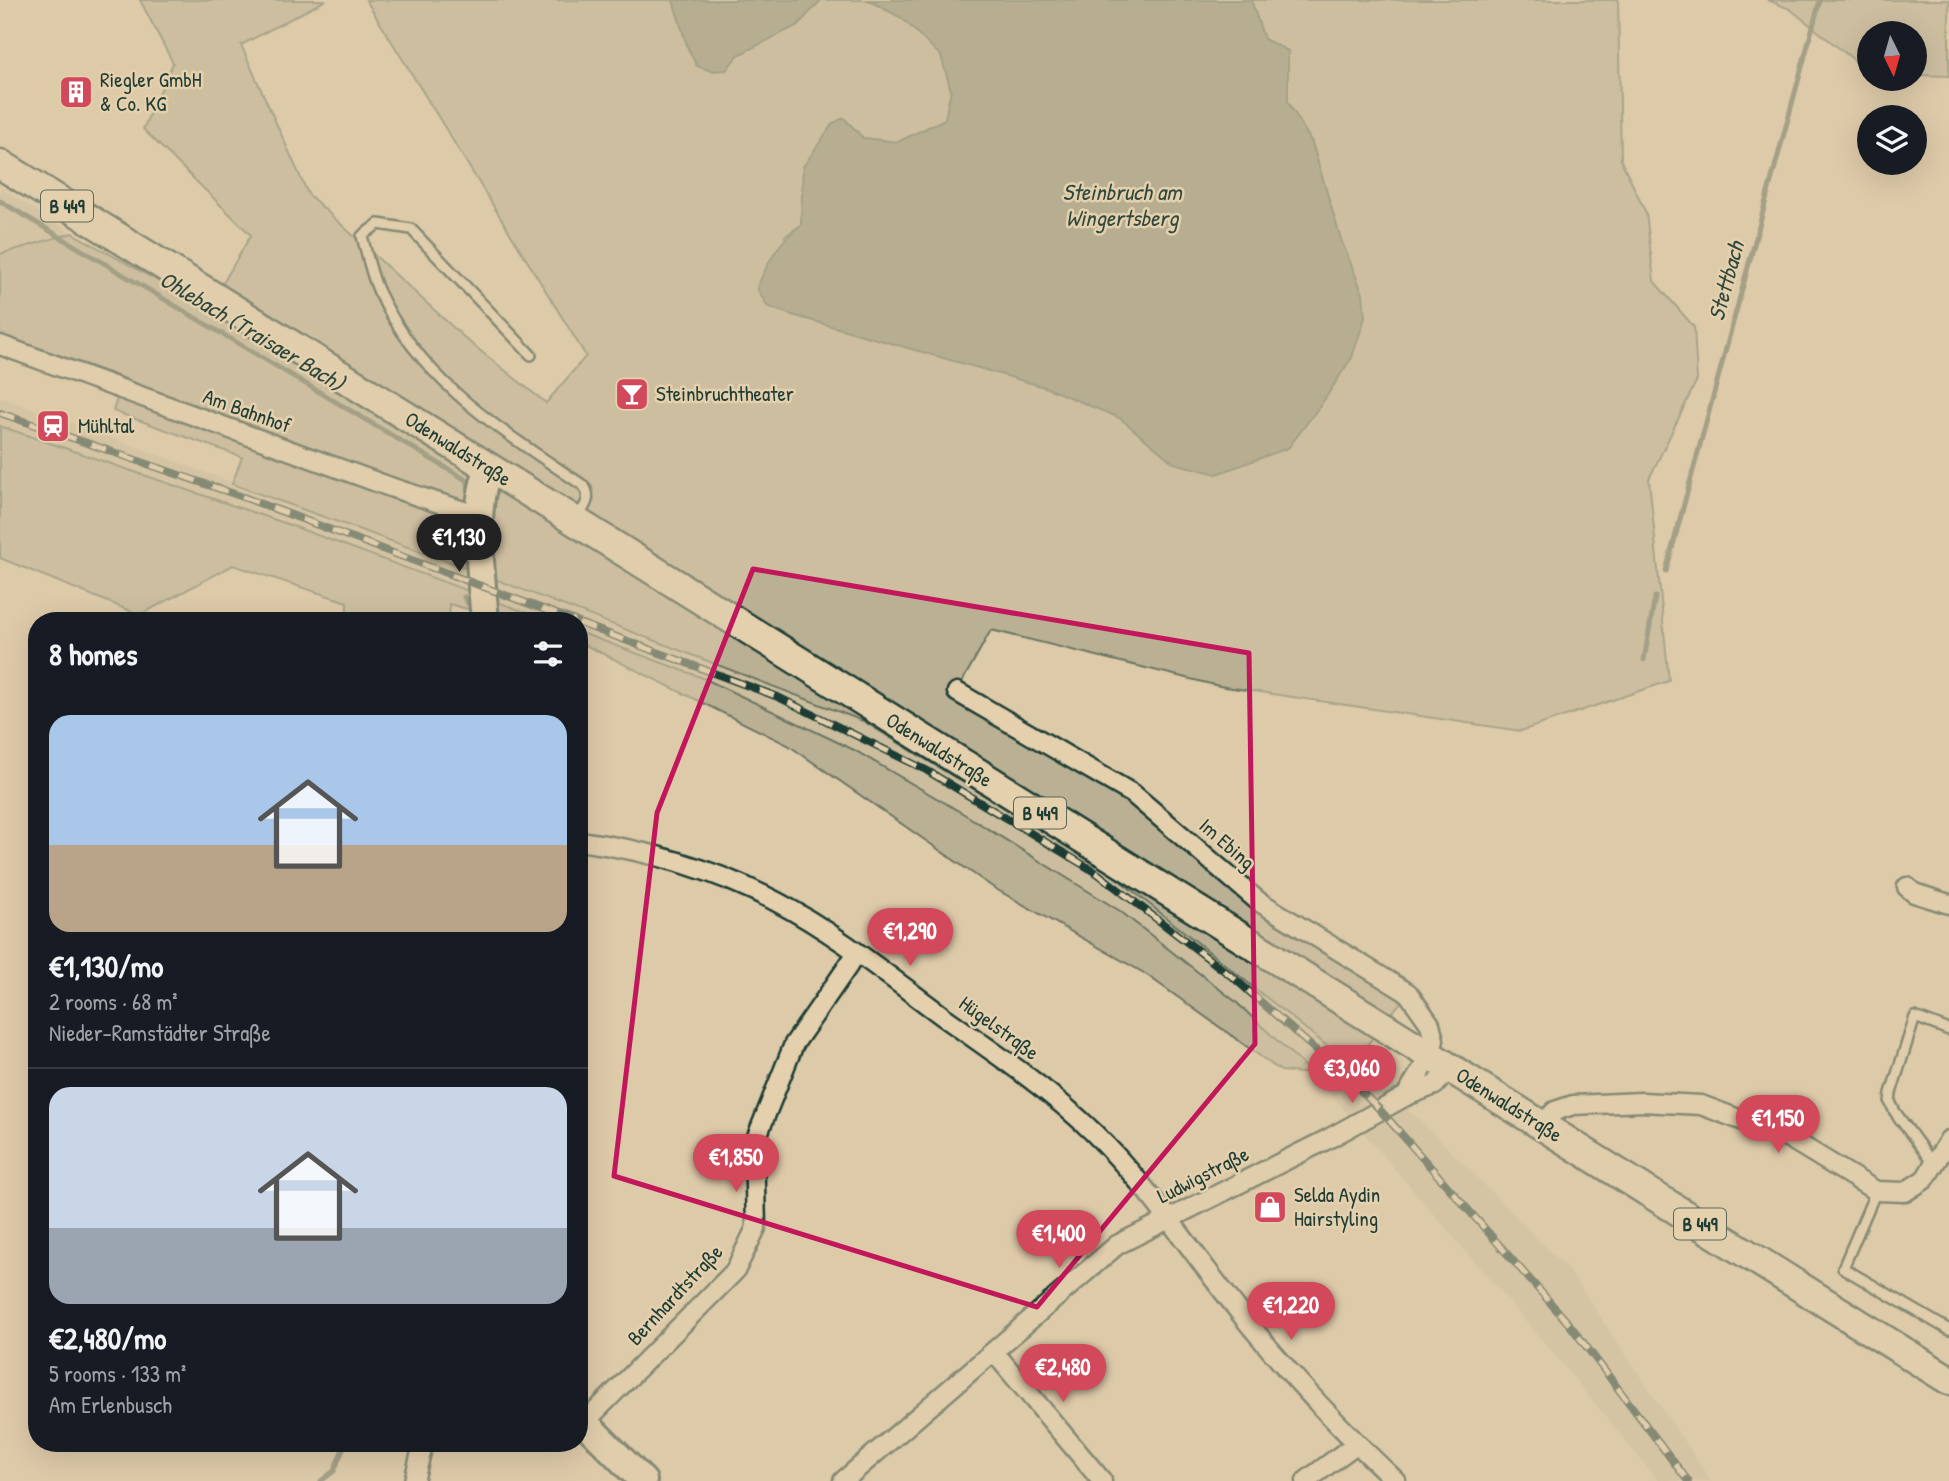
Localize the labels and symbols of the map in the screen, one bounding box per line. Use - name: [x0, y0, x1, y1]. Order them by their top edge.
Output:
- north arrow: [1857, 21, 1927, 91]
- place label: Riegler GmbH & Co. KG: [100, 65, 202, 118]
- building icon: Riegler GmbH & Co. KG: [57, 73, 95, 111]
- water label: Steinbruch am Wingertsberg: [1062, 176, 1183, 234]
- road number: B 449: [41, 190, 93, 222]
- water label: Stettbach: [1700, 237, 1751, 324]
- water label: Ohlebach (Traisaer Bach): [154, 263, 352, 399]
- bar icon: Steinbruchtheater: [613, 375, 651, 413]
- place label: Steinbruchtheater: [656, 379, 794, 408]
- street label: Am Bahnhof: [199, 381, 295, 440]
- street label: Odenwaldstraße: [399, 404, 517, 493]
- station icon: Mühltal: [34, 407, 72, 445]
- place label: Mühltal: [78, 411, 135, 440]
- pin: €1,130: [402, 514, 516, 574]
- street label: Odenwaldstraße: [880, 705, 998, 794]
- road number: B 449: [1014, 798, 1066, 828]
- street label: Im Ebing: [1193, 811, 1262, 876]
- pin: €1,290: [853, 908, 967, 968]
- street label: Hügelstraße: [953, 989, 1045, 1067]
- pin: €3,060: [1295, 1046, 1409, 1105]
- street label: Odenwaldstraße: [1450, 1060, 1568, 1149]
- pin: €1,150: [1721, 1096, 1835, 1155]
- pin: €1,850: [679, 1134, 793, 1194]
- street label: Ludwigstraße: [1152, 1139, 1254, 1210]
- place label: Selda Aydin Hairstyling: [1294, 1180, 1380, 1233]
- shop icon: Selda Aydin Hairstyling: [1251, 1188, 1289, 1226]
- road number: B 449: [1674, 1208, 1726, 1240]
- pin: €1,400: [1002, 1210, 1116, 1270]
- street label: Bernhardtstraße: [620, 1238, 729, 1351]
- pin: €1,220: [1234, 1282, 1348, 1342]
- pin: €2,480: [1006, 1344, 1120, 1404]

